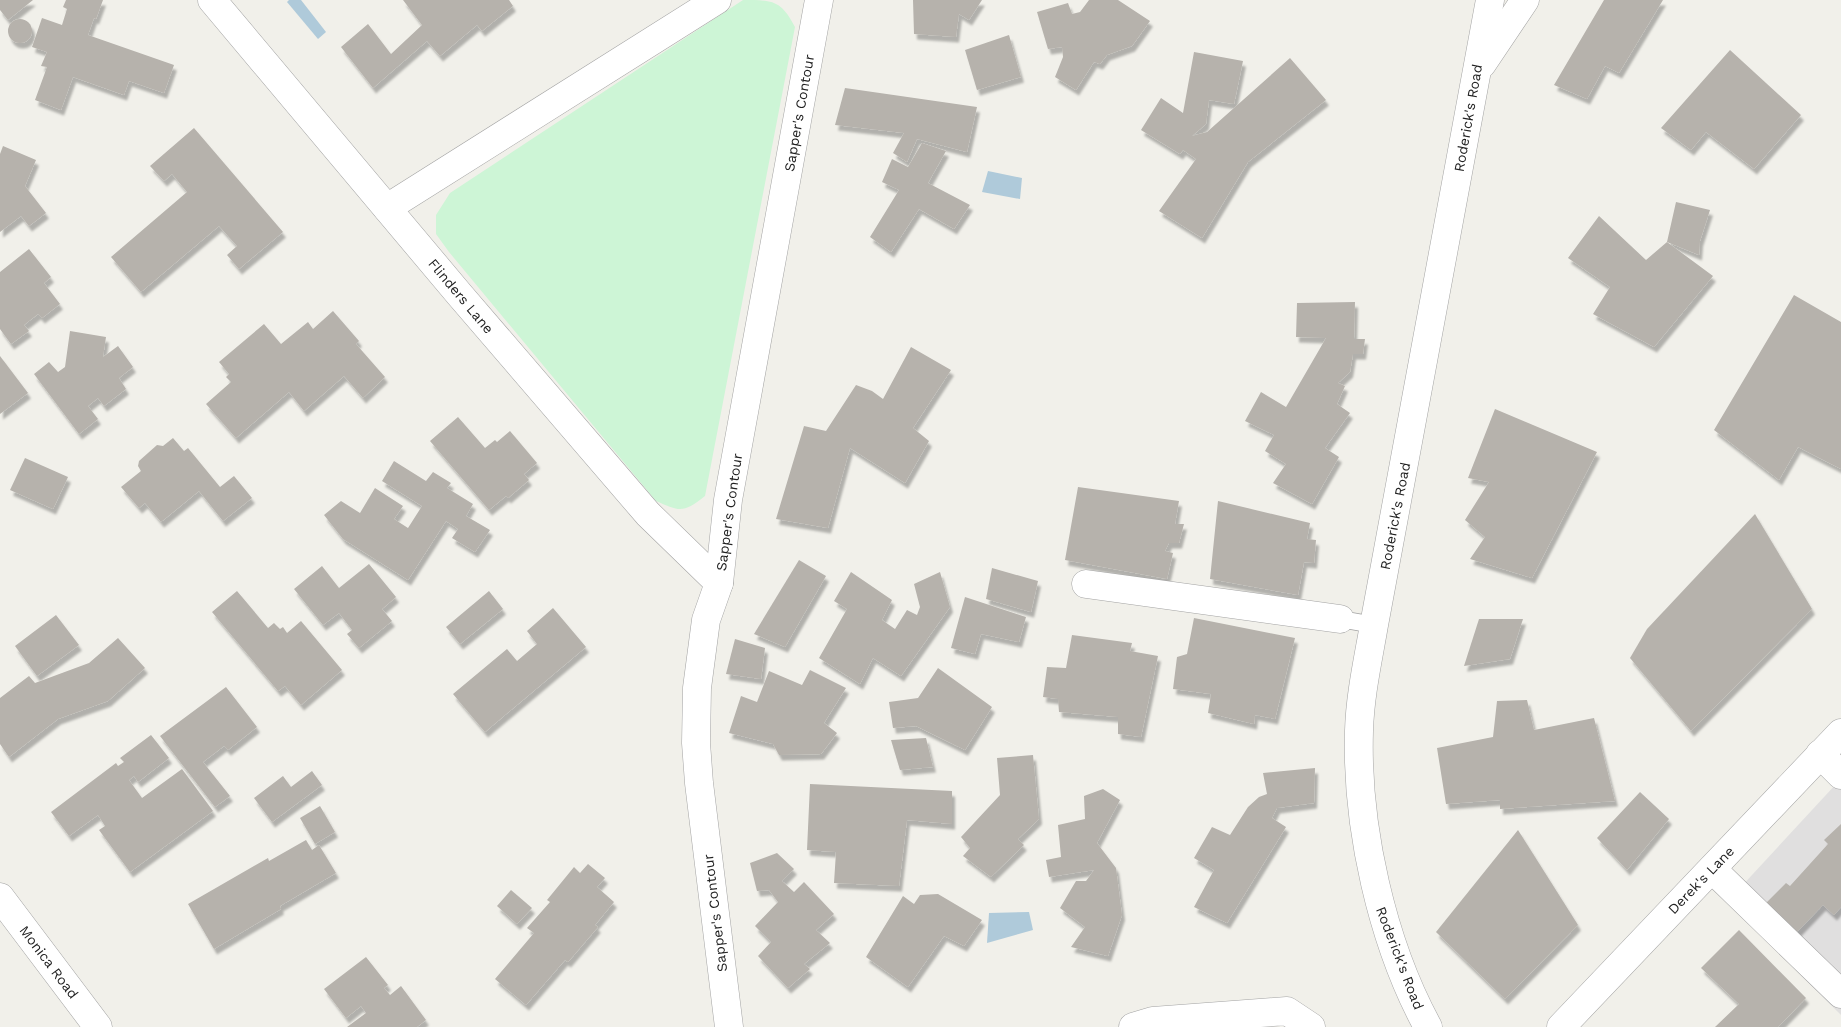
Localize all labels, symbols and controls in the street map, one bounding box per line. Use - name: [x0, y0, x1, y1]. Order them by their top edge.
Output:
- street label: Sapper's Contour: [781, 53, 817, 173]
- street label: Roderick's Road: [1451, 63, 1485, 173]
- street label: Flinders Lane: [425, 255, 497, 337]
- street label: Sapper's Contour: [713, 452, 745, 572]
- street label: Roderick's Road: [1377, 461, 1413, 571]
- street label: Derek's Lane: [1665, 843, 1737, 917]
- street label: Sapper's Contour: [700, 853, 730, 973]
- street label: Roderick's Road: [1373, 904, 1427, 1012]
- street label: Monica Road: [16, 922, 82, 1002]

